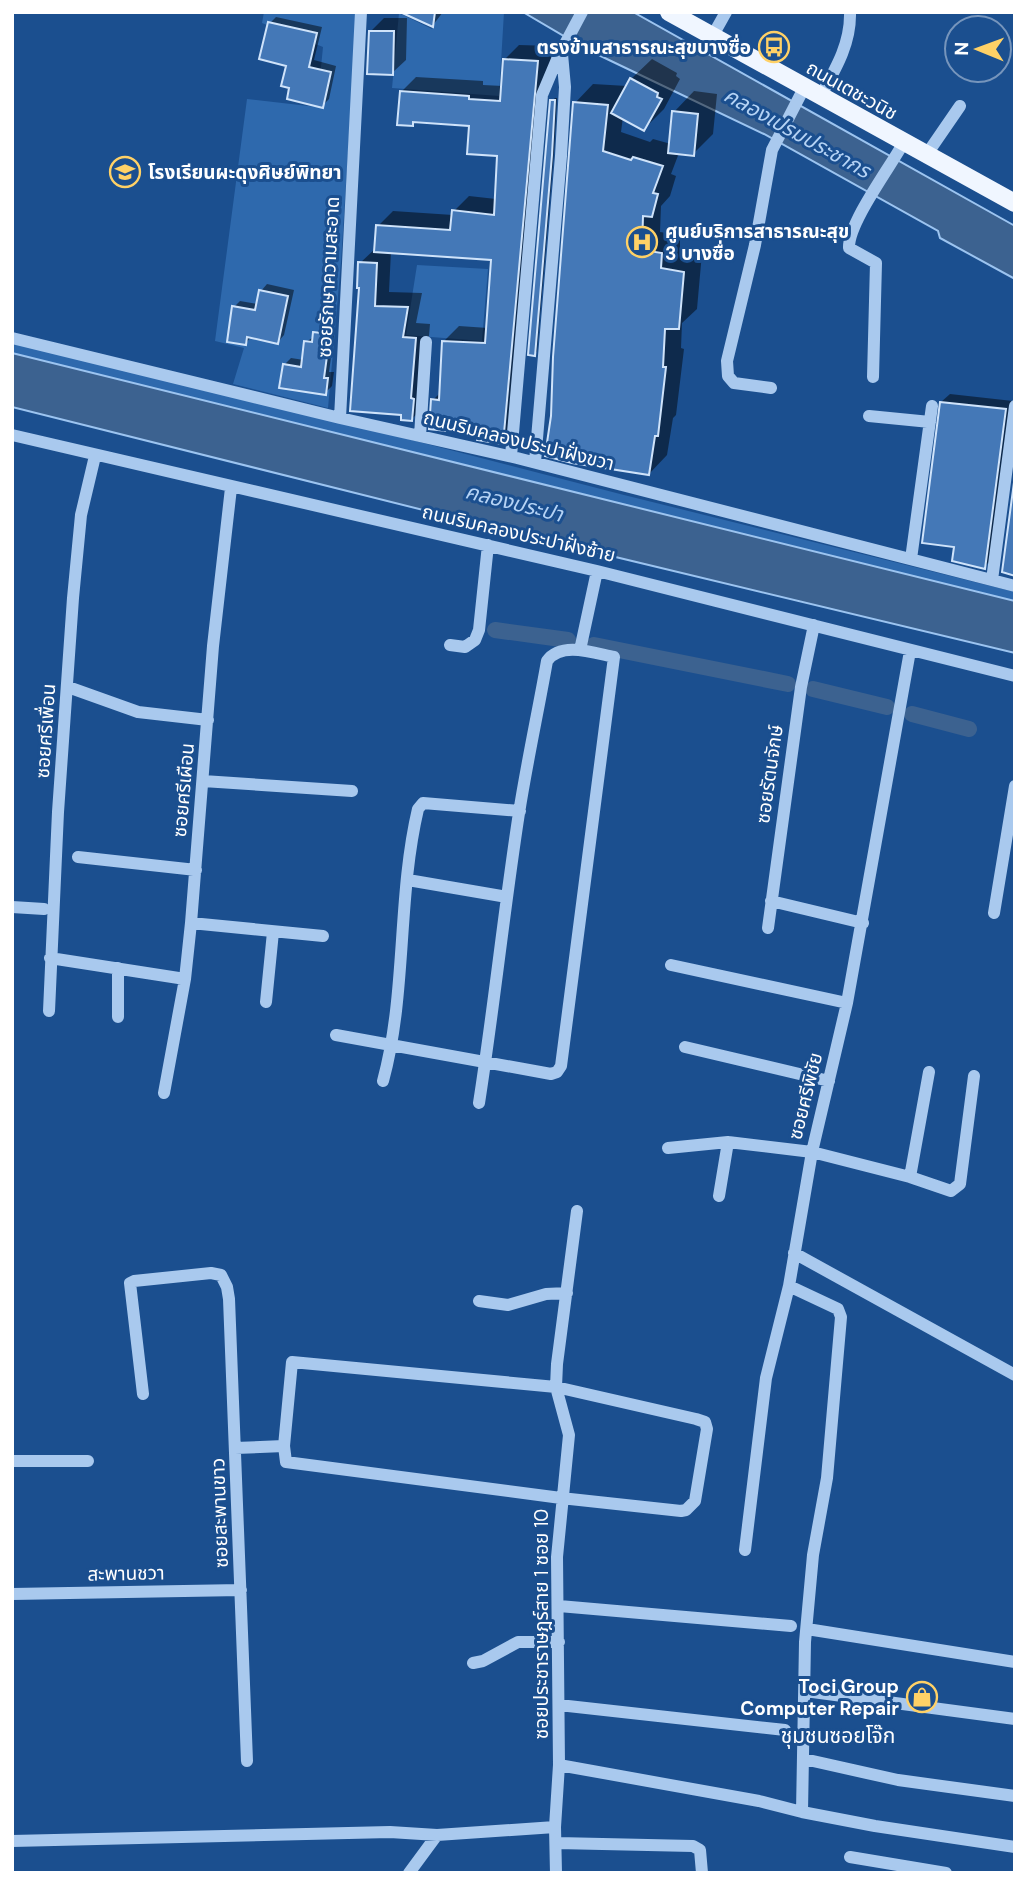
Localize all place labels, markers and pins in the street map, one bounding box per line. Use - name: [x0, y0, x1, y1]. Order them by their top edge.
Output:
- bus stop icon: ตรงข้ามสาธารณะสุขบางซื่อ: [757, 30, 791, 64]
- place label: ตรงข้ามสาธารณะสุขบางซื่อ: [536, 34, 751, 60]
- school or university icon: โรงเรียนผะดุงศิษย์พิทยา: [108, 155, 142, 189]
- place label: โรงเรียนผะดุงศิษย์พิทยา: [148, 160, 342, 185]
- place label: ศูนย์บริการสาธารณะสุข 3 บางซื่อ: [665, 219, 849, 266]
- hospital icon: ศูนย์บริการสาธารณะสุข 3 บางซื่อ: [625, 225, 659, 259]
- place label: Toci Group Computer Repair: [740, 1674, 899, 1721]
- shop icon: Toci Group Computer Repair: [905, 1680, 939, 1714]

